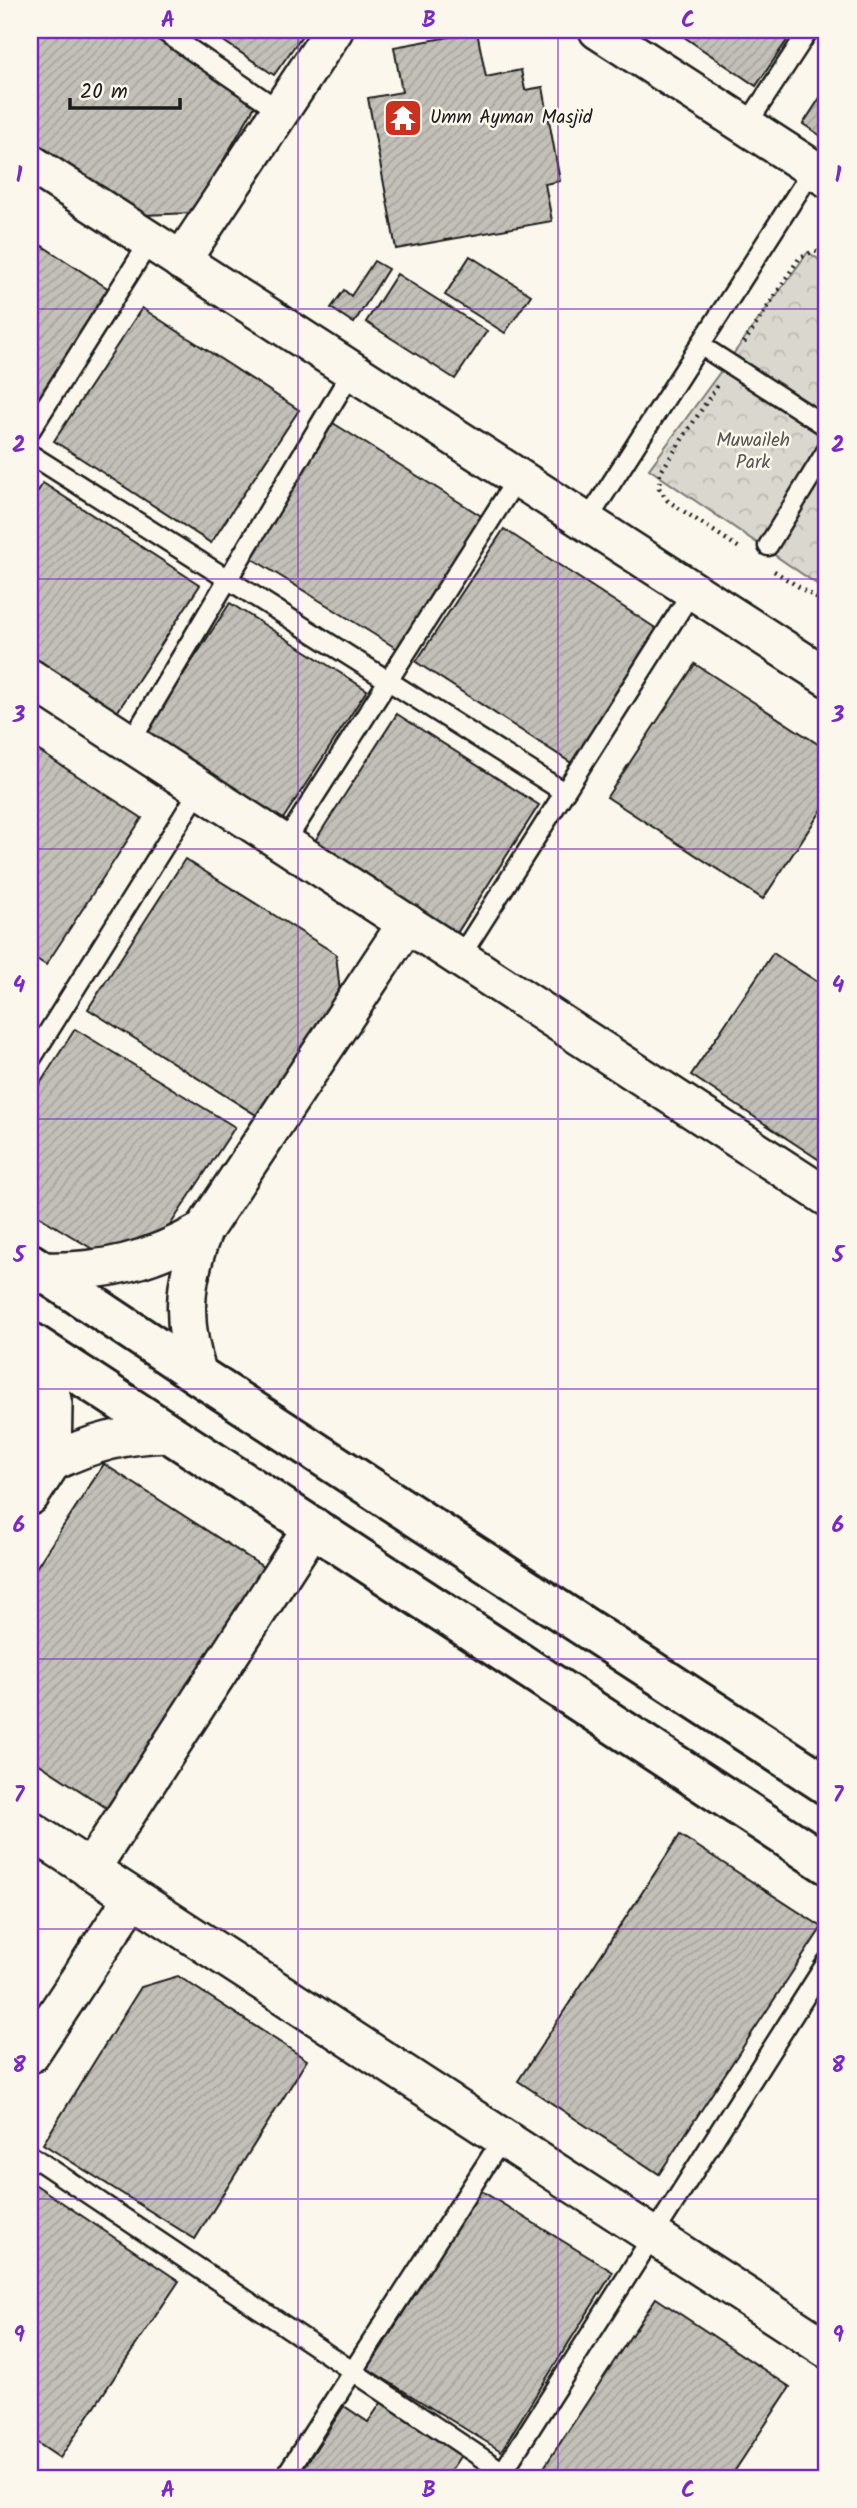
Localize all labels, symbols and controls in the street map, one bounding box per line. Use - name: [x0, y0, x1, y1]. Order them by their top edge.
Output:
- text: A: [161, 3, 175, 39]
- text: B: [422, 3, 436, 39]
- text: C: [681, 3, 695, 39]
- scale bar: [70, 66, 180, 110]
- text: 20 m: [80, 76, 128, 109]
- temple icon: Umm Ayman Masjid: [382, 97, 424, 139]
- place label: Umm Ayman Masjid: [430, 103, 593, 133]
- text: 1: [16, 158, 23, 194]
- text: 1: [835, 158, 842, 194]
- park label: Muwaileh Park: [716, 426, 790, 478]
- text: 2: [12, 428, 26, 464]
- text: 2: [831, 428, 845, 464]
- text: 3: [12, 698, 26, 734]
- text: 3: [831, 698, 845, 734]
- text: 4: [13, 968, 26, 1004]
- text: 4: [832, 968, 845, 1004]
- text: 5: [12, 1238, 27, 1274]
- text: 5: [831, 1238, 846, 1274]
- text: 6: [13, 1508, 25, 1544]
- text: 6: [832, 1508, 844, 1544]
- text: 7: [14, 1778, 26, 1814]
- text: 7: [833, 1778, 845, 1814]
- text: 8: [12, 2048, 26, 2084]
- text: 8: [831, 2048, 845, 2084]
- text: 9: [13, 2318, 25, 2354]
- text: 9: [832, 2318, 844, 2354]
- text: A: [161, 2473, 175, 2508]
- text: B: [422, 2473, 436, 2508]
- text: C: [681, 2473, 695, 2508]

